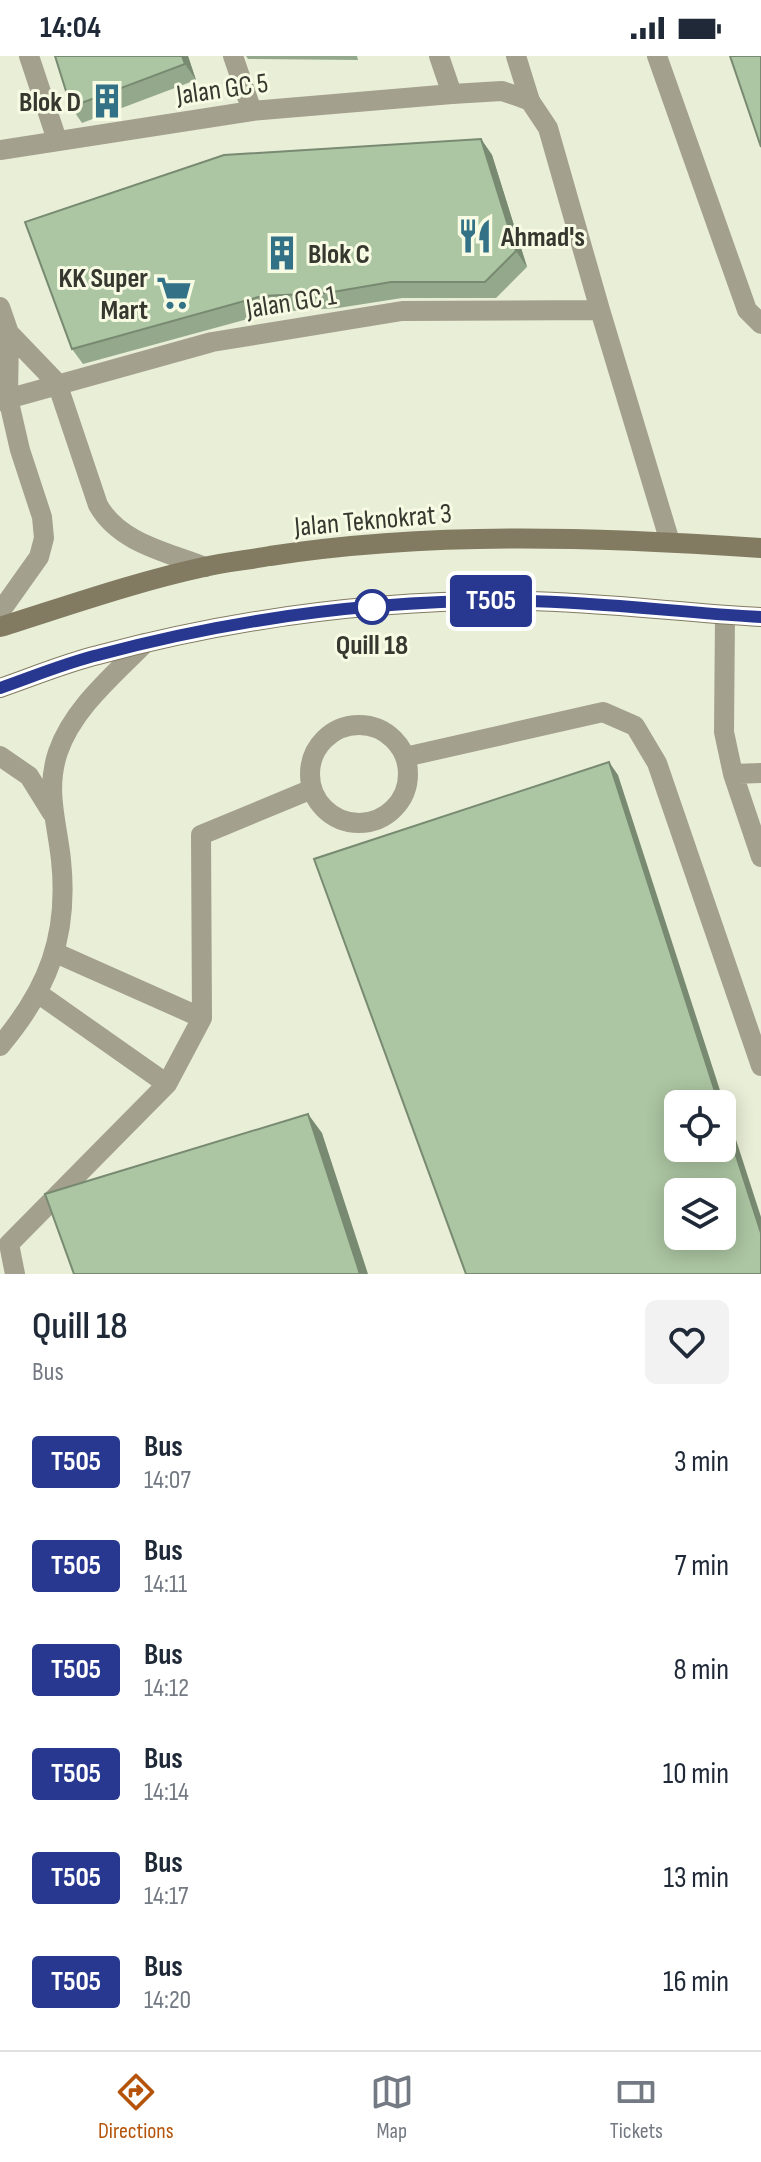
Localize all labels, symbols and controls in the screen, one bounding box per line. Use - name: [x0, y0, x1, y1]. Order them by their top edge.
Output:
- text: 14:04: [40, 10, 101, 46]
- street label: Jalan GC 5: [173, 67, 270, 112]
- building icon: Blok D: [88, 82, 126, 120]
- place label: Blok D: [19, 86, 81, 119]
- restaurant icon: Ahmad's: [456, 217, 494, 255]
- place label: Ahmad's: [500, 221, 585, 254]
- building icon: Blok C: [263, 234, 301, 272]
- place label: Blok C: [308, 238, 370, 271]
- place label: KK Super Mart: [59, 262, 148, 327]
- supermarket icon: KK Super Mart: [155, 274, 193, 312]
- street label: Jalan GC 1: [243, 279, 339, 326]
- street label: Jalan Teknokrat 3: [292, 497, 453, 544]
- line badge: T505: [435, 575, 547, 627]
- text: T505: [466, 584, 516, 617]
- marker: Quill 18: [355, 590, 389, 624]
- place label: Quill 18: [336, 629, 408, 662]
- map controls: [664, 1090, 736, 1250]
- button: locate: [664, 1090, 736, 1162]
- button: layers: [664, 1178, 736, 1250]
- button: heart: [645, 1300, 729, 1384]
- text: Quill 18: [32, 1304, 128, 1349]
- text: Bus: [32, 1357, 64, 1388]
- text: Bus: [144, 1429, 183, 1465]
- text: 3 min: [674, 1444, 729, 1480]
- text: T505: [51, 1445, 101, 1478]
- text: 14:07: [144, 1465, 191, 1496]
- text: Bus: [144, 1533, 183, 1569]
- text: 7 min: [675, 1548, 729, 1584]
- text: T505: [51, 1549, 101, 1582]
- text: 14:11: [144, 1569, 187, 1600]
- text: Bus: [144, 1637, 183, 1673]
- text: 8 min: [673, 1652, 729, 1688]
- text: T505: [51, 1653, 101, 1686]
- text: 14:12: [144, 1673, 189, 1704]
- text: Bus: [144, 1741, 183, 1777]
- text: 10 min: [663, 1756, 729, 1792]
- text: T505: [51, 1757, 101, 1790]
- text: 14:14: [144, 1777, 189, 1808]
- text: Bus: [144, 1845, 183, 1881]
- text: 13 min: [663, 1860, 729, 1896]
- text: T505: [51, 1861, 101, 1894]
- text: 14:17: [144, 1881, 188, 1912]
- text: Bus: [144, 1949, 183, 1985]
- text: 16 min: [663, 1964, 729, 2000]
- text: T505: [51, 1965, 101, 1998]
- text: 14:20: [144, 1985, 191, 2016]
- tab: Directions: [98, 2070, 174, 2145]
- tab: Map: [370, 2070, 414, 2145]
- tab: Tickets: [610, 2070, 663, 2145]

